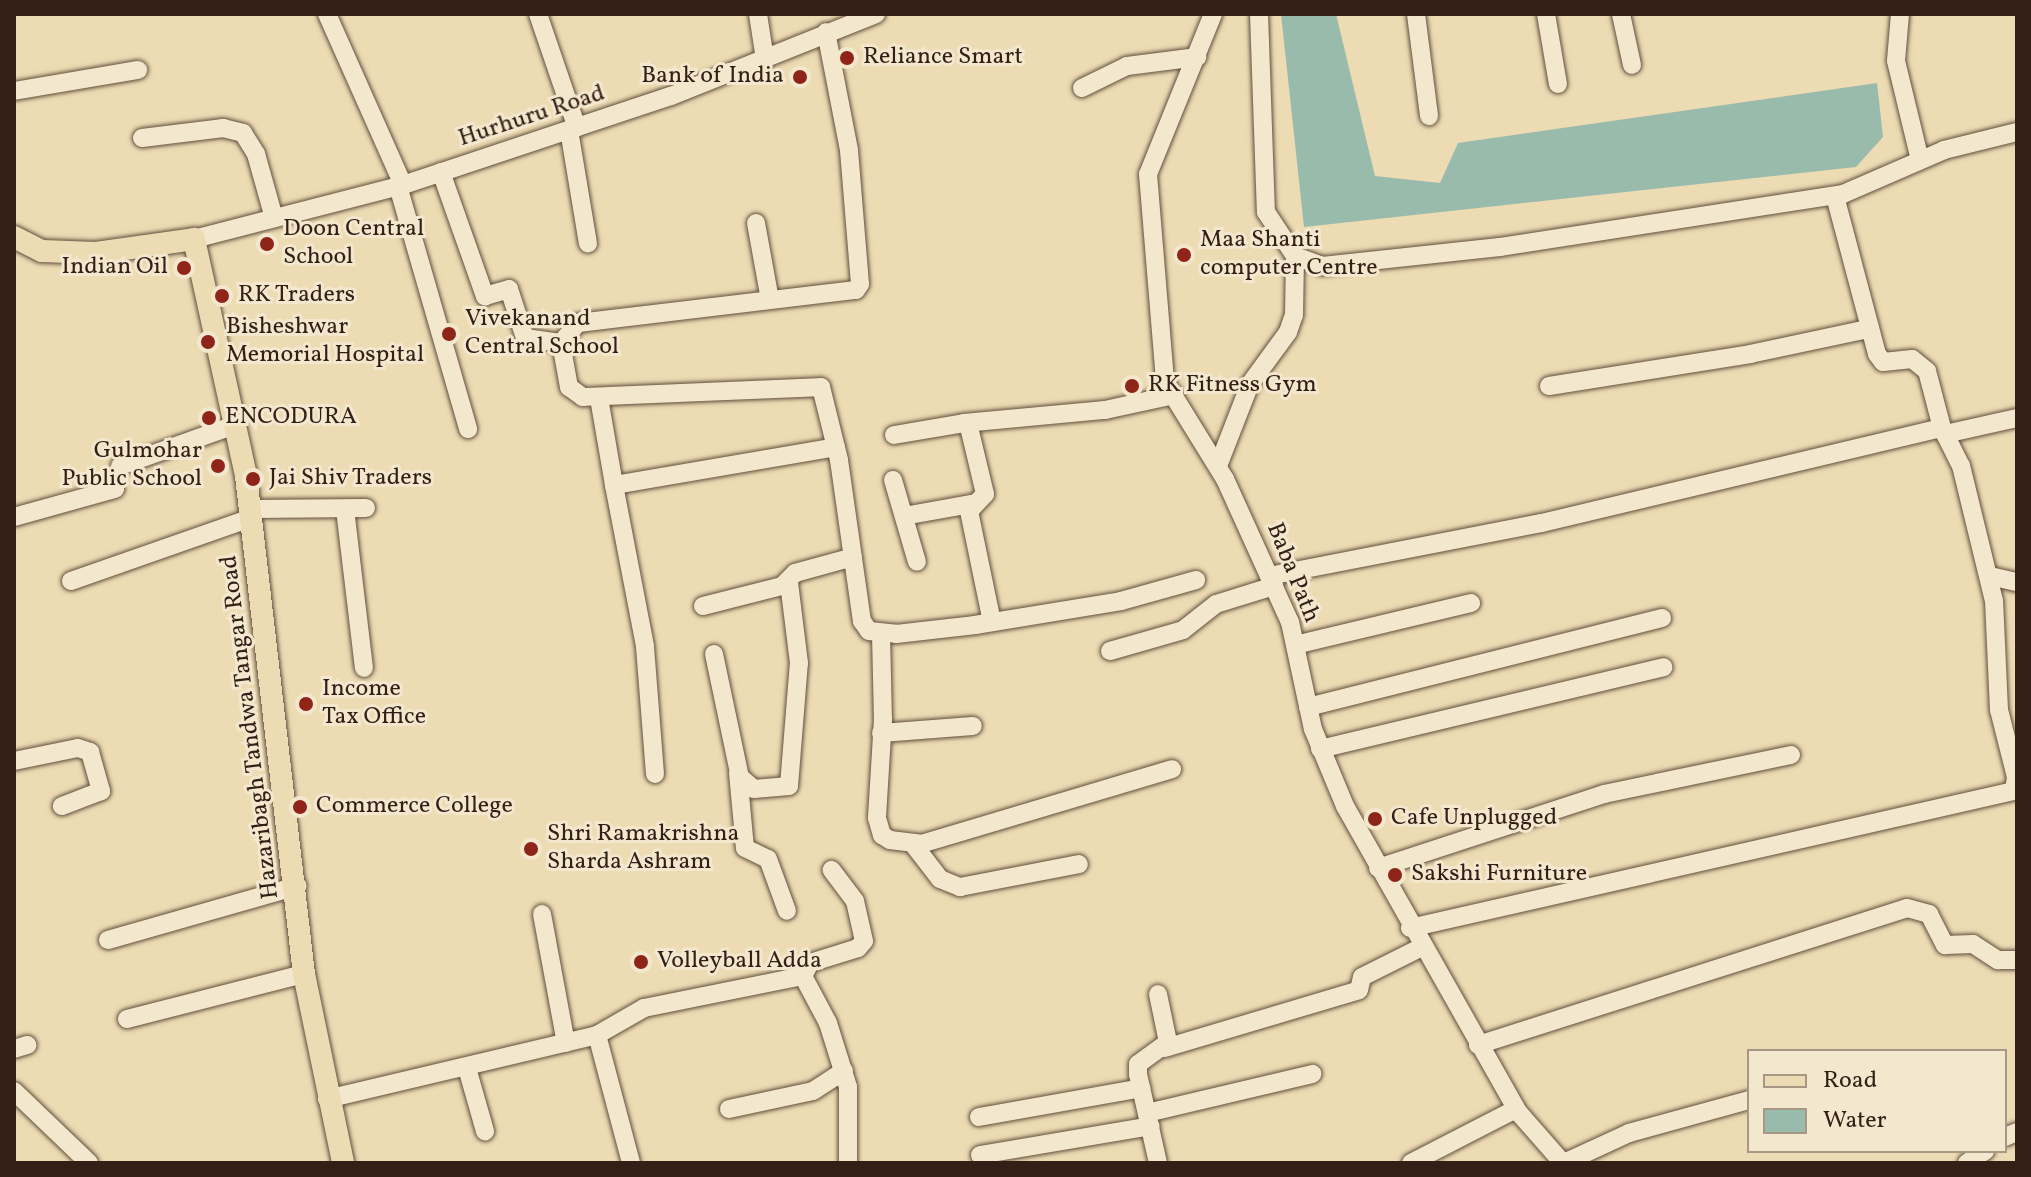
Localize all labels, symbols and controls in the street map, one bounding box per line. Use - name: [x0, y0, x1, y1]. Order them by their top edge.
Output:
- place label: Reliance Smart: [863, 44, 1023, 72]
- marker: Reliance Smart: [838, 49, 856, 67]
- place label: Bank of India: [644, 63, 784, 91]
- marker: Bank of India: [791, 68, 809, 86]
- street label: Hurhuru Road: [455, 80, 609, 154]
- place label: Doon Central School: [283, 216, 424, 272]
- place label: Maa Shanti computer Centre: [1200, 227, 1378, 283]
- marker: Doon Central School: [258, 235, 276, 253]
- marker: Maa Shanti computer Centre: [1175, 246, 1193, 264]
- place label: Indian Oil: [61, 254, 168, 282]
- marker: Indian Oil: [175, 259, 193, 277]
- place label: RK Traders: [238, 282, 356, 310]
- marker: RK Traders: [213, 287, 231, 305]
- place label: Vivekanand Central School: [465, 306, 619, 362]
- place label: Bisheshwar Memorial Hospital: [226, 314, 424, 370]
- marker: Vivekanand Central School: [440, 325, 458, 343]
- marker: Bisheshwar Memorial Hospital: [197, 331, 219, 353]
- place label: RK Fitness Gym: [1148, 372, 1317, 400]
- marker: RK Fitness Gym: [1123, 377, 1141, 395]
- place label: ENCODURA: [225, 404, 357, 432]
- marker: ENCODURA: [200, 409, 218, 427]
- place label: Gulmohar Public School: [62, 438, 202, 494]
- marker: Gulmohar Public School: [209, 457, 227, 475]
- place label: Jai Shiv Traders: [269, 465, 433, 493]
- marker: Jai Shiv Traders: [244, 470, 262, 488]
- street label: Baba Path: [1259, 519, 1325, 627]
- street label: Hazaribagh Tandwa Tangar Road: [216, 553, 286, 901]
- place label: Income Tax Office: [322, 676, 426, 732]
- marker: Income Tax Office: [297, 695, 315, 713]
- place label: Commerce College: [316, 793, 513, 821]
- marker: Commerce College: [291, 798, 309, 816]
- place label: Cafe Unplugged: [1391, 805, 1557, 833]
- marker: Cafe Unplugged: [1366, 810, 1384, 828]
- place label: Shri Ramakrishna Sharda Ashram: [547, 821, 739, 877]
- marker: Shri Ramakrishna Sharda Ashram: [522, 840, 540, 858]
- place label: Sakshi Furniture: [1411, 861, 1587, 889]
- marker: Sakshi Furniture: [1386, 866, 1404, 884]
- place label: Volleyball Adda: [657, 948, 822, 976]
- marker: Volleyball Adda: [632, 953, 650, 971]
- legend: [1747, 1049, 2007, 1153]
- text: Road: [1823, 1064, 1877, 1098]
- text: Water: [1823, 1104, 1887, 1138]

